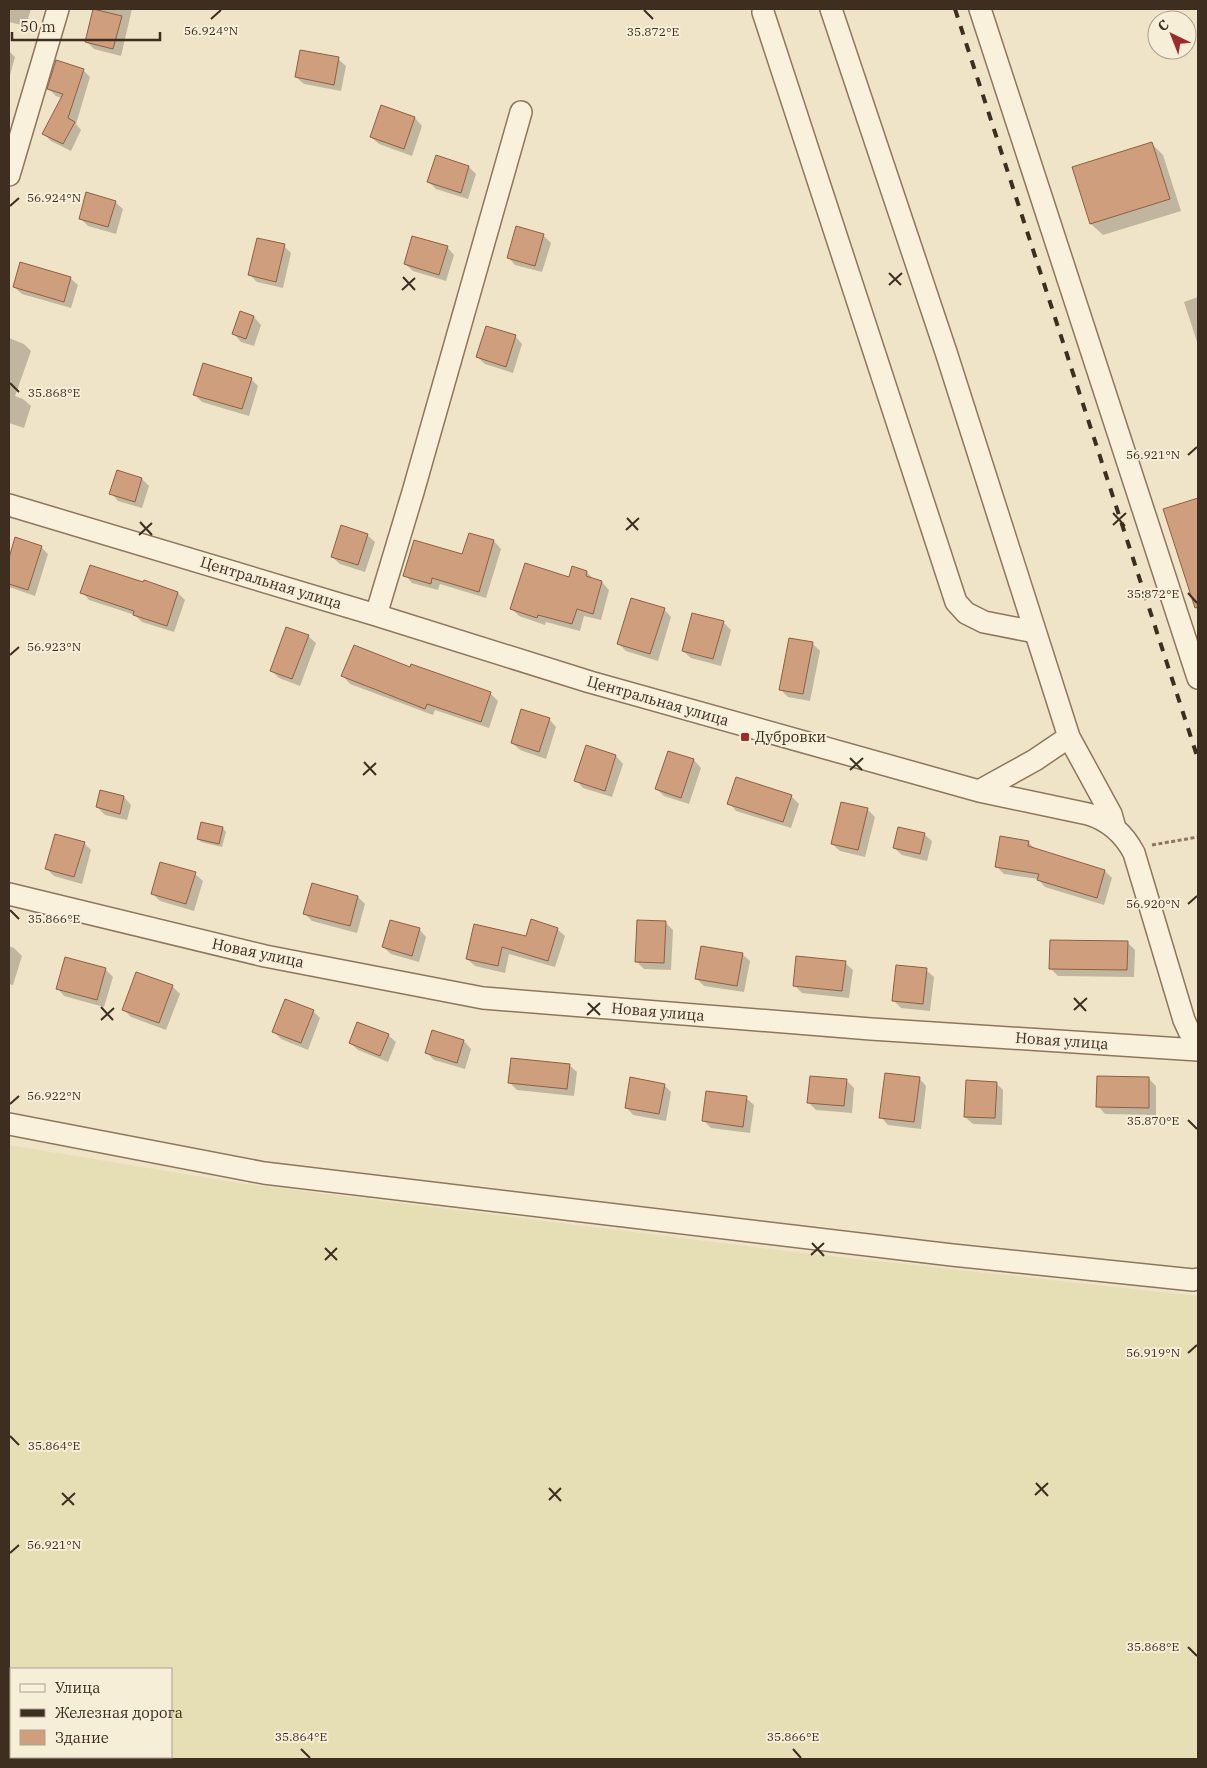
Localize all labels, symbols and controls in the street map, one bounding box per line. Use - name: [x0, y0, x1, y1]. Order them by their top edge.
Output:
- scale bar: [12, 10, 160, 42]
- north arrow: [1147, 10, 1197, 60]
- text: С: [1154, 16, 1173, 35]
- text: 50 m: [20, 17, 56, 36]
- text: 56.924°N: [184, 23, 238, 38]
- text: 35.872°E: [627, 24, 679, 39]
- text: 56.924°N: [27, 190, 81, 205]
- text: 35.868°E: [28, 385, 80, 400]
- text: 56.921°N: [1126, 447, 1180, 462]
- street label: Центральная улица: [198, 552, 344, 613]
- text: 35.872°E: [1127, 586, 1179, 601]
- text: 56.923°N: [27, 639, 81, 654]
- street label: Центральная улица: [585, 671, 731, 730]
- place label: Дубровки: [755, 727, 826, 746]
- marker: Дубровки: [739, 731, 751, 743]
- text: 56.920°N: [1126, 896, 1180, 911]
- text: 35.866°E: [28, 911, 80, 926]
- street label: Новая улица: [210, 933, 306, 972]
- street label: Новая улица: [611, 998, 705, 1025]
- street label: Новая улица: [1015, 1028, 1109, 1053]
- text: 56.922°N: [27, 1088, 81, 1103]
- text: 35.870°E: [1127, 1113, 1179, 1128]
- text: 56.919°N: [1126, 1345, 1180, 1360]
- text: 35.864°E: [28, 1438, 80, 1453]
- text: 56.921°N: [27, 1537, 81, 1552]
- text: 35.868°E: [1127, 1639, 1179, 1654]
- legend: [10, 1668, 172, 1758]
- text: Улица: [55, 1678, 100, 1697]
- text: Железная дорога: [55, 1703, 183, 1722]
- text: Здание: [55, 1728, 109, 1747]
- text: 35.864°E: [275, 1729, 327, 1744]
- text: 35.866°E: [767, 1729, 819, 1744]

